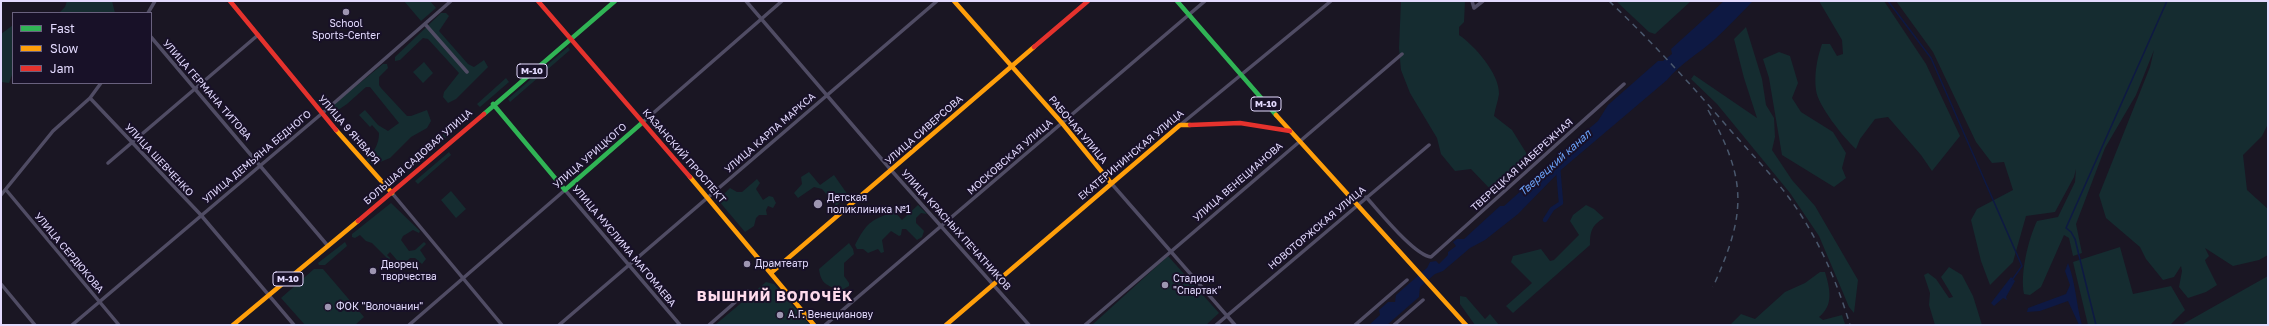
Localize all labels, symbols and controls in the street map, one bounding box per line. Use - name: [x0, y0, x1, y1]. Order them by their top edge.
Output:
- marker: School Sports-Center: [341, 7, 351, 17]
- legend: [12, 12, 152, 84]
- place label: School Sports-Center: [312, 18, 380, 42]
- text: Fast: [50, 21, 75, 36]
- street label: УЛИЦА ГЕРМАНА ТИТОВА: [160, 37, 254, 143]
- text: Slow: [50, 41, 78, 56]
- text: Jam: [50, 61, 74, 76]
- road number: М-10: [517, 64, 547, 78]
- street label: УЛИЦА КАРЛА МАРКСА: [722, 90, 818, 176]
- street label: УЛИЦА 9 ЯНВАРЯ: [316, 93, 382, 167]
- street label: УЛИЦА СИВЕРСОВА: [883, 93, 965, 167]
- street label: РАБОЧАЯ УЛИЦА: [1046, 94, 1110, 166]
- road number: М-10: [1251, 97, 1281, 111]
- street label: КАЗАНСКИЙ ПРОСПЕКТ: [640, 106, 728, 206]
- street label: БОЛЬШАЯ САДОВАЯ УЛИЦА: [361, 107, 475, 207]
- street label: ЕКАТЕРИНИНСКАЯ УЛИЦА: [1076, 107, 1186, 203]
- street label: УЛИЦА ДЕМЬЯНА БЕДНОГО: [200, 108, 314, 206]
- street label: ТВЕРЕЦКАЯ НАБЕРЕЖНАЯ: [1469, 116, 1575, 214]
- street label: МОСКОВСКАЯ УЛИЦА: [965, 117, 1055, 197]
- street label: УЛИЦА ШЕВЧЕНКО: [122, 121, 196, 199]
- street label: УЛИЦА УРИЦКОГО: [551, 121, 629, 191]
- water label: Тверецкий канал: [1516, 127, 1594, 199]
- street label: УЛИЦА ВЕНЕЦИАНОВА: [1191, 140, 1285, 224]
- street label: УЛИЦА КРАСНЫХ ПЕЧАТНИКОВ: [899, 167, 1013, 293]
- street label: УЛИЦА МУСЛИМА МАГОМАЕВА: [570, 183, 678, 309]
- street label: НОВОТОРЖСКАЯ УЛИЦА: [1266, 184, 1368, 272]
- place label: Детская поликлиника №1: [827, 192, 911, 216]
- marker: Детская поликлиника №1: [812, 198, 824, 210]
- street label: УЛИЦА СЕРДЮКОВА: [32, 210, 106, 296]
- place label: Драмтеатр: [755, 258, 808, 270]
- place label: Дворец творчества: [381, 259, 437, 282]
- marker: Драмтеатр: [742, 259, 752, 269]
- marker: Дворец творчества: [368, 266, 378, 276]
- road number: М-10: [273, 272, 303, 286]
- place label: Стадион "Спартак": [1173, 273, 1222, 296]
- marker: Стадион "Спартак": [1160, 280, 1170, 290]
- district label: ВЫШНИЙ ВОЛОЧЁК: [697, 289, 853, 305]
- place label: ФОК "Волочанин": [336, 301, 423, 313]
- marker: ФОК "Волочанин": [323, 302, 333, 312]
- place label: А.Г. Венецианову: [788, 309, 873, 321]
- marker: А.Г. Венецианову: [775, 310, 785, 320]

